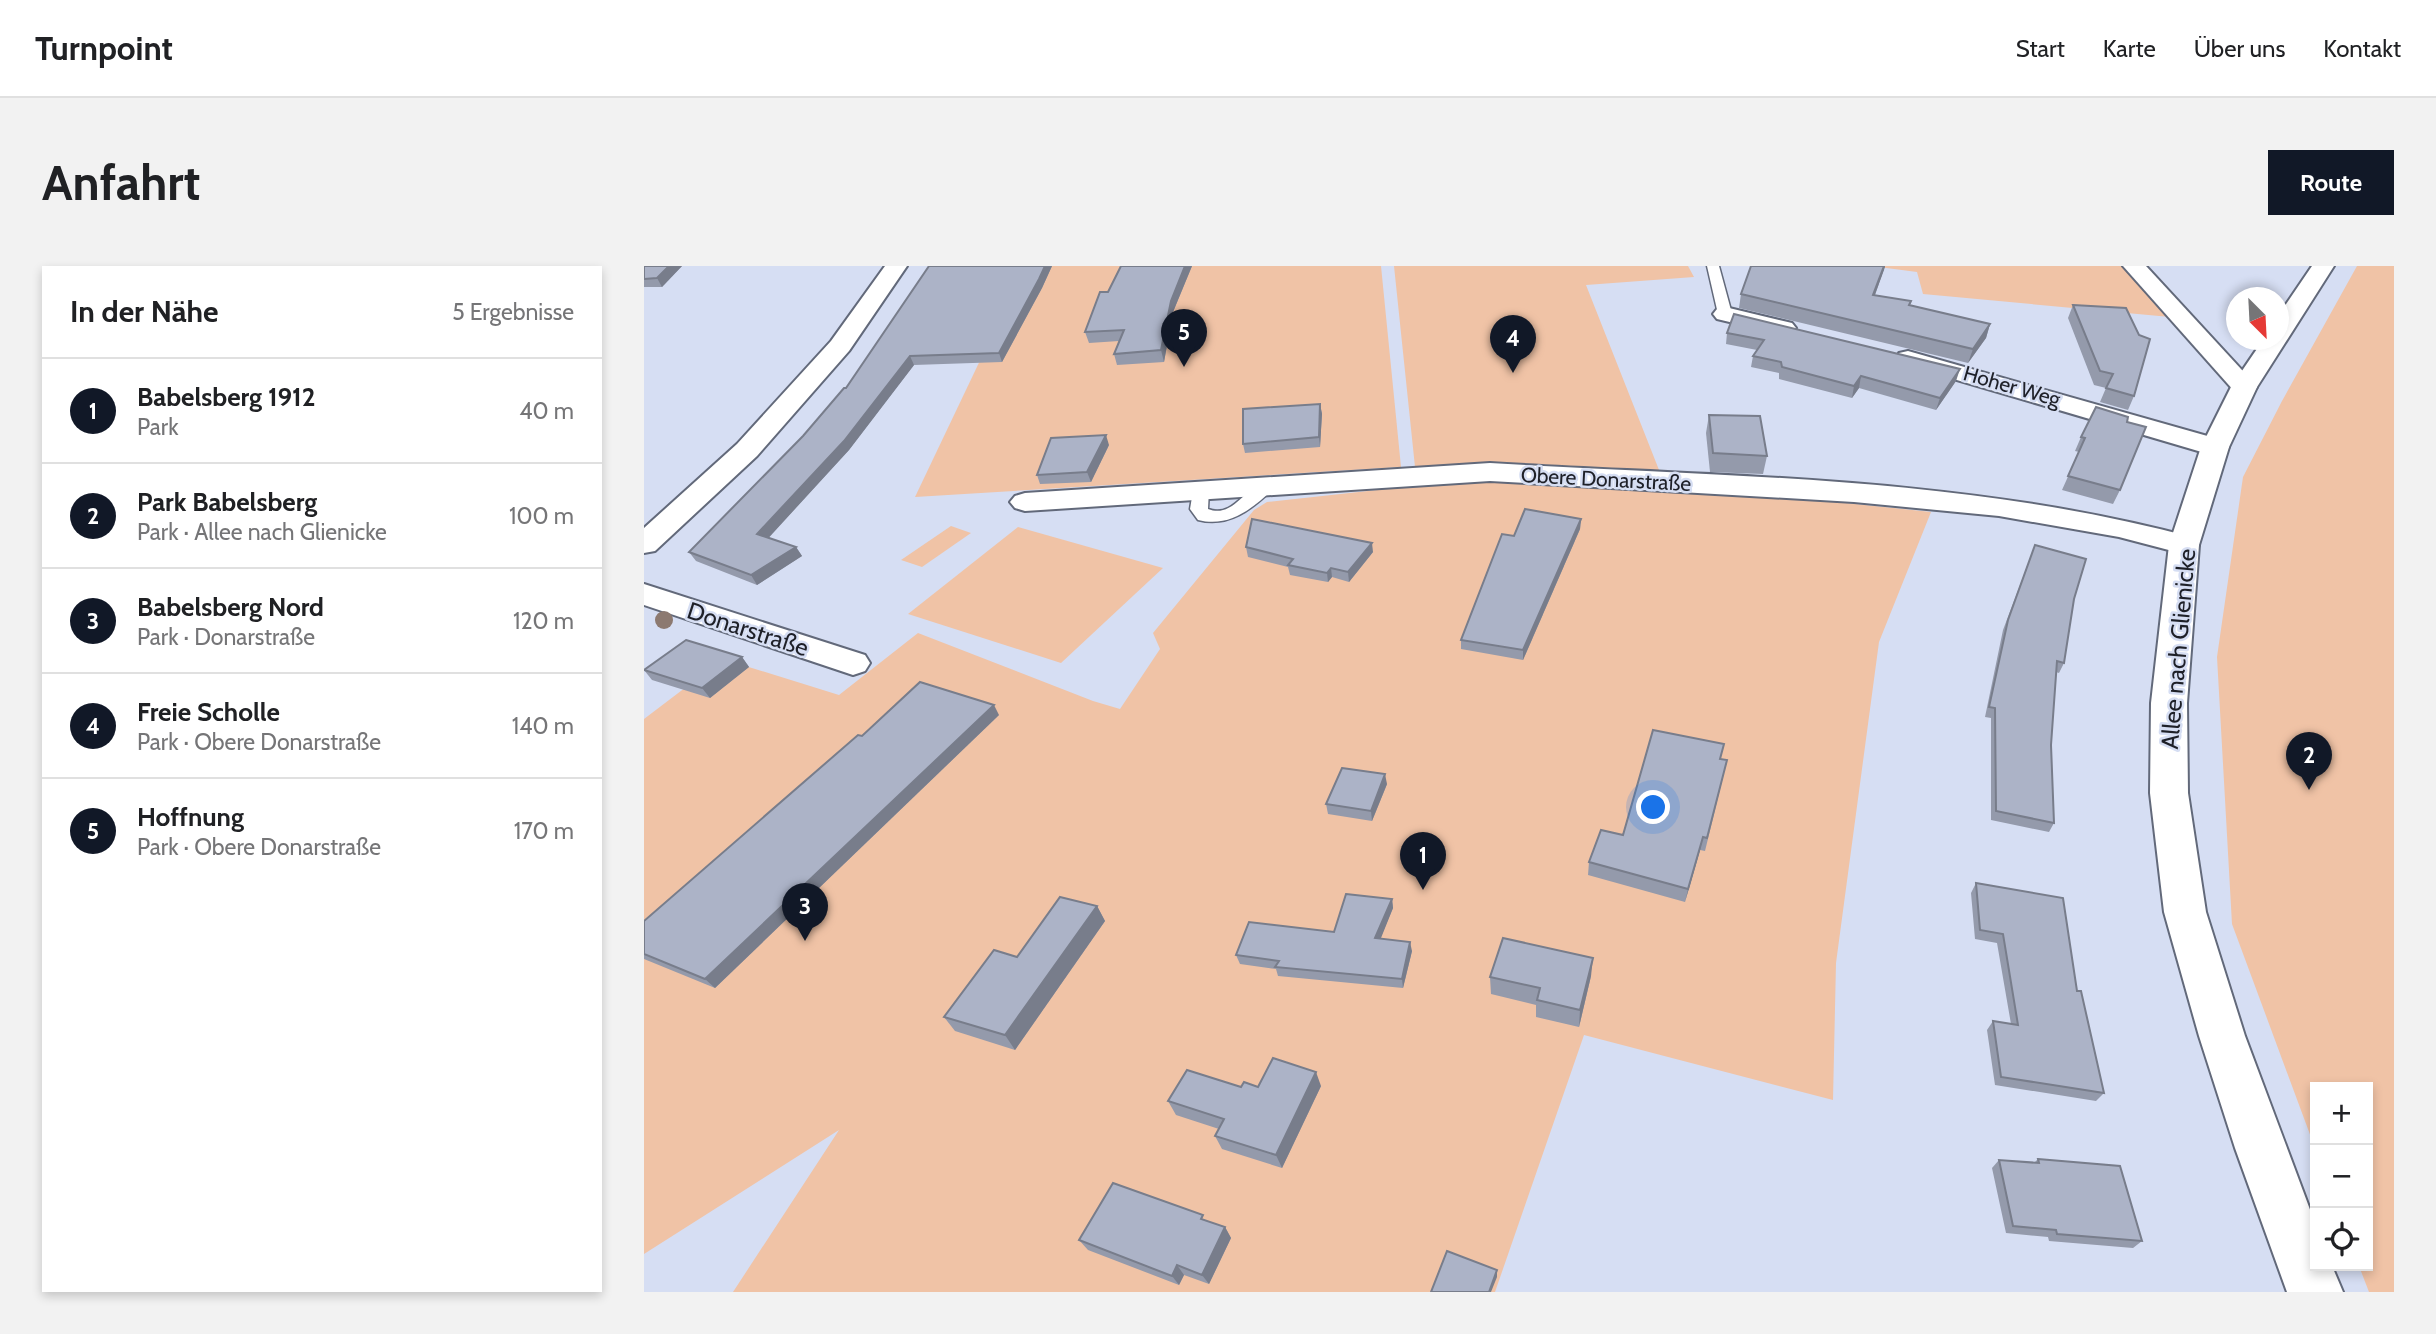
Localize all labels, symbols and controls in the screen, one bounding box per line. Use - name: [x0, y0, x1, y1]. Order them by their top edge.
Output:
- text: Turnpoint: [35, 28, 173, 68]
- text: Start: [2016, 34, 2065, 63]
- text: Karte: [2103, 34, 2156, 63]
- text: Über uns: [2194, 34, 2285, 63]
- text: Kontakt: [2323, 34, 2401, 63]
- button: Route: [2268, 150, 2394, 215]
- text: Anfahrt: [42, 153, 200, 212]
- north arrow: [2226, 287, 2289, 350]
- text: In der Nähe: [70, 293, 219, 330]
- text: 5 Ergebnisse: [452, 298, 574, 326]
- pin: 5: [1161, 309, 1207, 367]
- pin: 4: [1490, 315, 1536, 373]
- street label: Hoher Weg: [1961, 360, 2064, 412]
- text: Babelsberg 1912: [137, 381, 315, 413]
- text: 1: [89, 397, 97, 425]
- text: 40 m: [519, 397, 574, 425]
- text: Park: [137, 413, 178, 441]
- street label: Obere Donarstraße: [1520, 462, 1692, 496]
- text: Park Babelsberg: [137, 486, 317, 518]
- text: 2: [87, 502, 99, 530]
- text: 100 m: [509, 502, 574, 530]
- text: Park · Allee nach Glienicke: [137, 518, 387, 546]
- street label: Allee nach Glienicke: [2155, 548, 2201, 750]
- text: Babelsberg Nord: [137, 591, 324, 623]
- street label: Donarstraße: [684, 596, 812, 662]
- text: 3: [87, 607, 99, 635]
- text: 120 m: [513, 607, 574, 635]
- text: Park · Donarstraße: [137, 623, 315, 651]
- text: Freie Scholle: [137, 696, 280, 728]
- text: 4: [86, 712, 100, 740]
- text: 140 m: [512, 712, 574, 740]
- text: Park · Obere Donarstraße: [137, 728, 381, 756]
- pin: 2: [2286, 732, 2332, 790]
- your location: [1636, 790, 1670, 824]
- text: Hoffnung: [137, 801, 244, 833]
- text: 5: [87, 817, 99, 845]
- text: 170 m: [514, 817, 574, 845]
- pin: 1: [1400, 832, 1446, 890]
- text: Park · Obere Donarstraße: [137, 833, 381, 861]
- pin: 3: [782, 883, 828, 941]
- map controls: [2310, 1082, 2373, 1271]
- button: +: [2310, 1082, 2373, 1145]
- button: −: [2310, 1145, 2373, 1208]
- button: locate: [2310, 1208, 2373, 1271]

